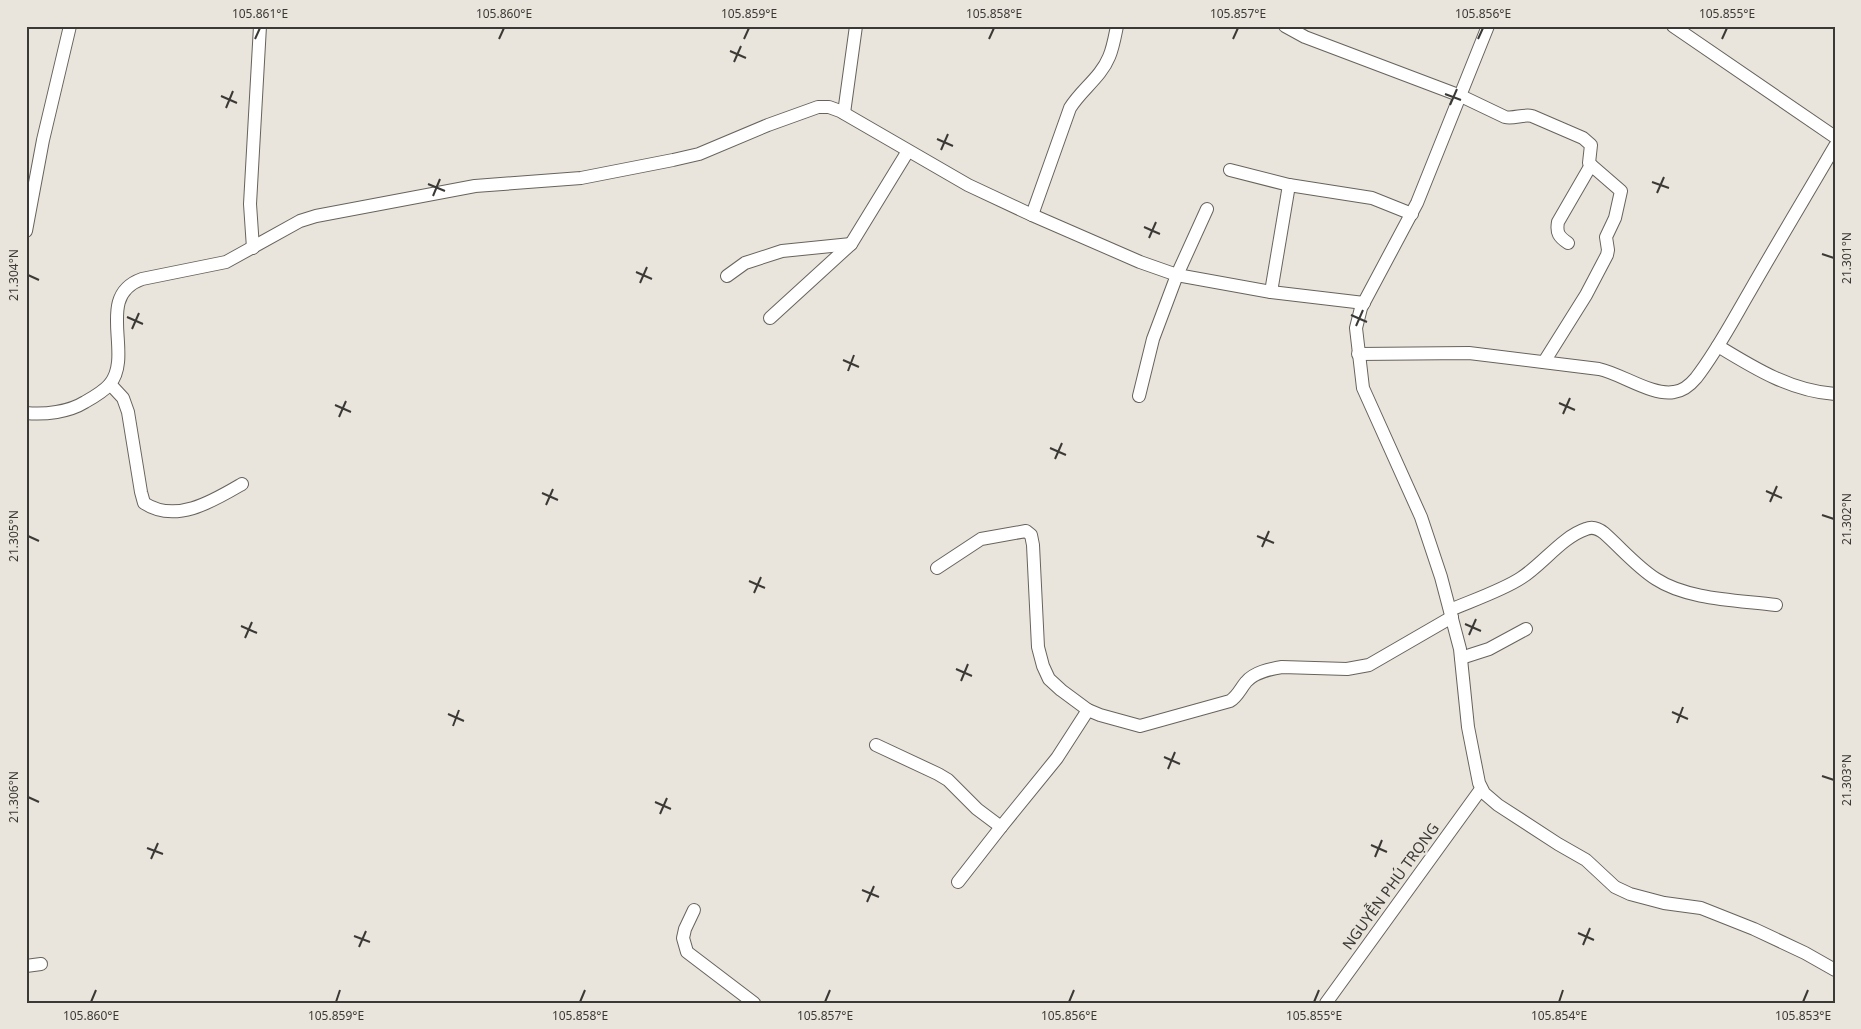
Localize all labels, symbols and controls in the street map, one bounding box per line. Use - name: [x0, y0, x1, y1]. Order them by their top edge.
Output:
- text: 105.861°E: [232, 5, 288, 22]
- text: 105.860°E: [476, 5, 532, 22]
- text: 105.859°E: [721, 5, 777, 22]
- text: 105.858°E: [966, 5, 1022, 22]
- text: 105.857°E: [1210, 5, 1266, 22]
- text: 105.856°E: [1455, 5, 1511, 22]
- text: 105.855°E: [1699, 5, 1755, 22]
- text: 21.301°N: [1838, 232, 1855, 284]
- text: 21.304°N: [5, 249, 22, 301]
- text: 21.302°N: [1838, 493, 1855, 545]
- text: 21.305°N: [5, 510, 22, 562]
- text: 21.303°N: [1838, 754, 1855, 806]
- text: 21.306°N: [5, 771, 22, 823]
- street label: NGUYỄN PHÚ TRỌNG: [1337, 819, 1443, 953]
- text: 105.860°E: [63, 1007, 119, 1024]
- text: 105.859°E: [308, 1007, 364, 1024]
- text: 105.858°E: [552, 1007, 608, 1024]
- text: 105.857°E: [797, 1007, 853, 1024]
- text: 105.856°E: [1041, 1007, 1097, 1024]
- text: 105.855°E: [1286, 1007, 1342, 1024]
- text: 105.854°E: [1531, 1007, 1587, 1024]
- text: 105.853°E: [1775, 1007, 1831, 1024]

